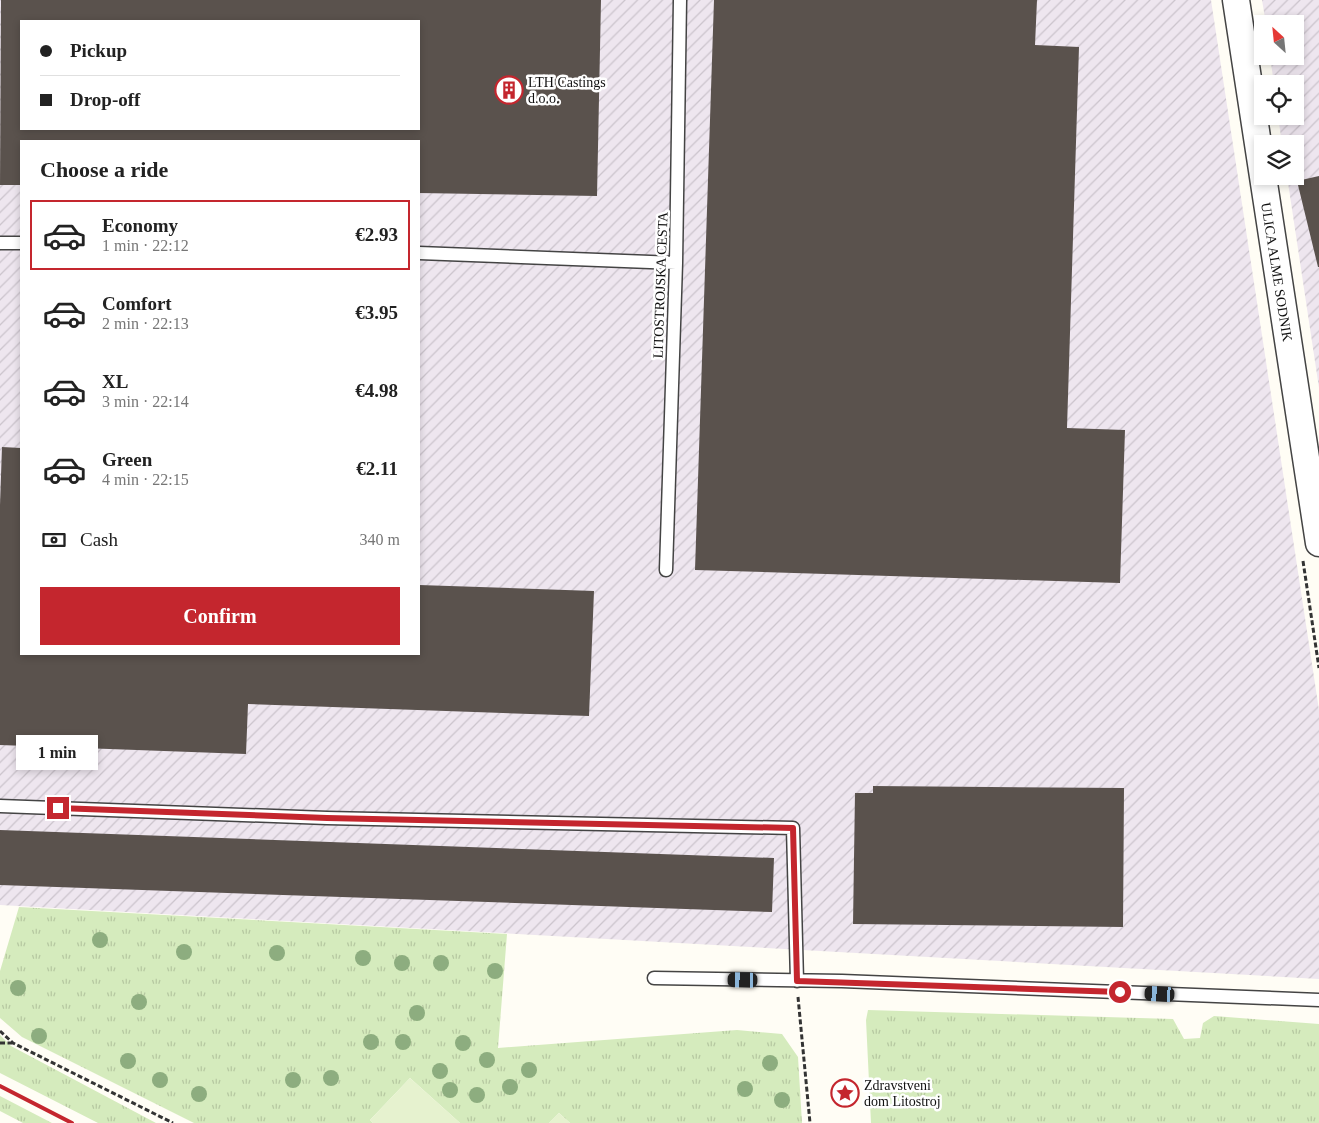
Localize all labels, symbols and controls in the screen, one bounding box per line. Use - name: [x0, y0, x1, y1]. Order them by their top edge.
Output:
- north arrow: [1254, 15, 1304, 65]
- map controls: [1254, 15, 1304, 185]
- text: Pickup: [70, 40, 127, 61]
- building icon: LTH Castings d.o.o.: [494, 75, 524, 105]
- place label: LTH Castings d.o.o.: [528, 75, 606, 106]
- button: locate: [1254, 75, 1304, 125]
- text: Drop-off: [70, 89, 140, 110]
- button: layers: [1254, 135, 1304, 185]
- text: Choose a ride: [40, 157, 168, 182]
- street label: ULICA ALME SODNIK: [1258, 201, 1295, 343]
- street label: LITOSTROJSKA CESTA: [650, 211, 671, 359]
- icon: car: [42, 213, 87, 258]
- text: Economy: [102, 215, 178, 236]
- text: €2.93: [355, 224, 398, 245]
- text: 1 min · 22:12: [102, 237, 189, 254]
- icon: car: [42, 291, 87, 336]
- text: Comfort: [102, 293, 172, 314]
- text: €3.95: [355, 302, 398, 323]
- text: 2 min · 22:13: [102, 315, 189, 332]
- icon: car: [42, 369, 87, 414]
- text: XL: [102, 371, 128, 392]
- text: €4.98: [355, 380, 398, 401]
- text: 3 min · 22:14: [102, 393, 189, 410]
- icon: car: [42, 447, 87, 492]
- text: Green: [102, 449, 152, 470]
- text: €2.11: [356, 458, 398, 479]
- text: 4 min · 22:15: [102, 471, 189, 488]
- icon: cash: [40, 526, 68, 554]
- text: Cash: [80, 529, 118, 550]
- text: 340 m: [360, 531, 400, 548]
- button: Confirm: [40, 587, 400, 645]
- callout: 1 min: [17, 736, 99, 770]
- text: 1 min: [38, 744, 76, 761]
- route end: [47, 797, 69, 819]
- car: [727, 972, 758, 988]
- route start: [1109, 981, 1131, 1003]
- car: [1144, 986, 1175, 1002]
- place icon: Zdravstveni dom Litostroj: [830, 1078, 860, 1108]
- place label: Zdravstveni dom Litostroj: [864, 1078, 941, 1109]

